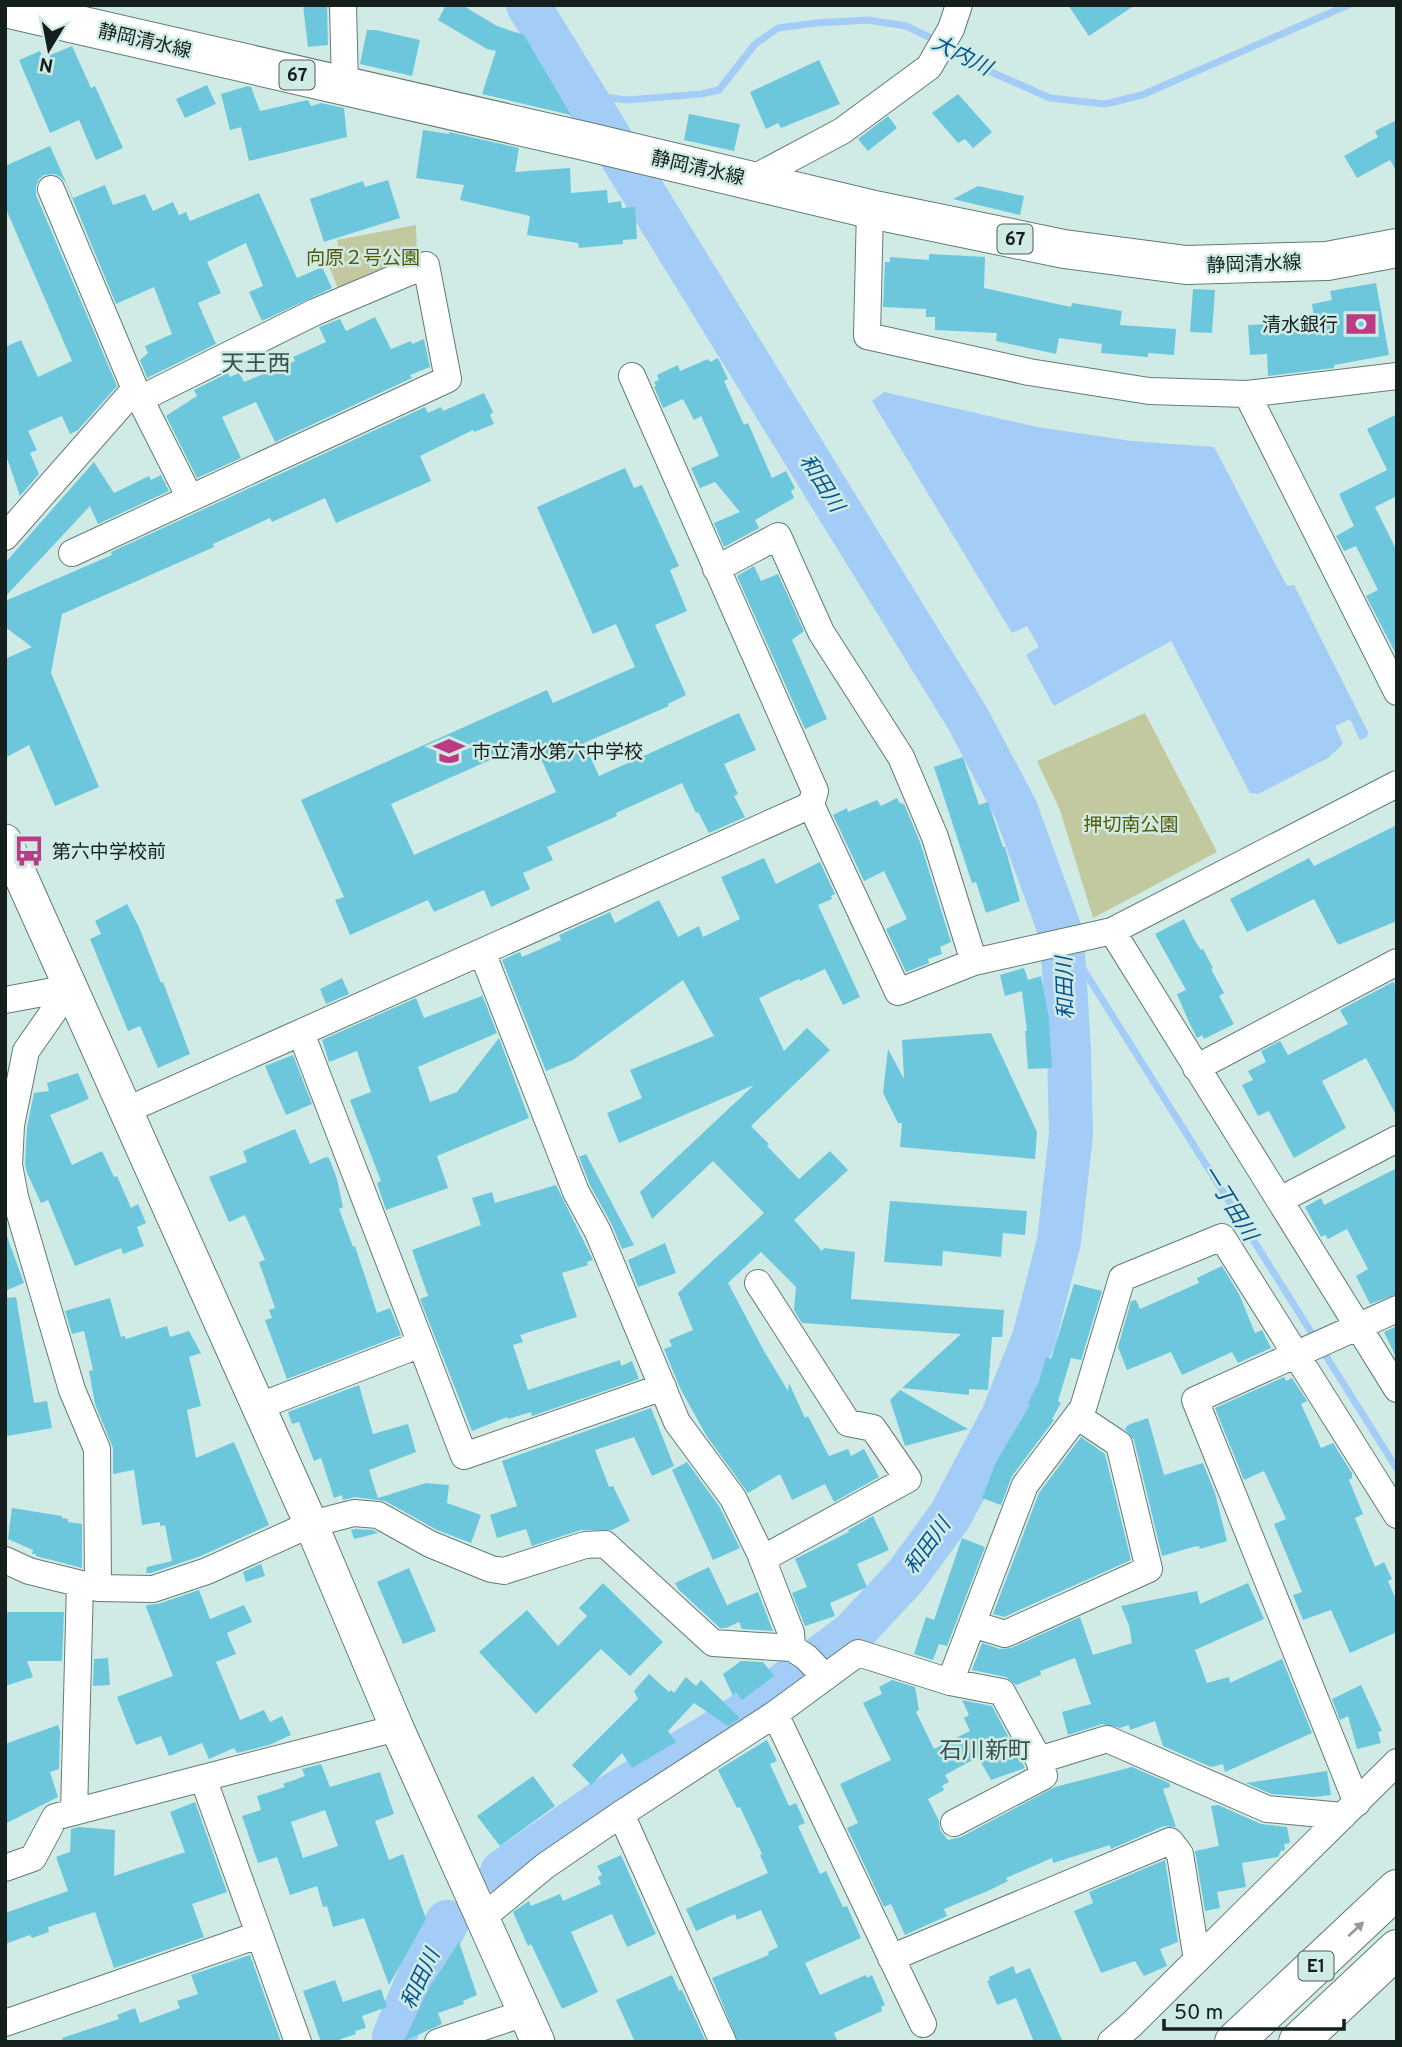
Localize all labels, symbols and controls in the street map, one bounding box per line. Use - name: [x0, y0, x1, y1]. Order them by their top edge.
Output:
- north arrow: [14, 14, 84, 84]
- street label: 静岡清水線: [96, 20, 194, 64]
- water label: 大内川: [927, 30, 997, 84]
- text: N: [38, 51, 55, 77]
- road number: 67: [280, 60, 314, 90]
- street label: 静岡清水線: [649, 147, 747, 191]
- road number: 67: [998, 225, 1032, 254]
- park label: 向原２号公園: [306, 247, 420, 271]
- street label: 静岡清水線: [1206, 251, 1302, 279]
- bank icon: 清水銀行: [1344, 307, 1378, 341]
- place label: 清水銀行: [1262, 314, 1338, 338]
- district label: 天王西: [222, 351, 291, 380]
- water label: 和田川: [793, 450, 850, 519]
- school or university icon: 市立清水第六中学校: [432, 734, 466, 768]
- place label: 市立清水第六中学校: [472, 741, 643, 765]
- park label: 押切南公園: [1083, 814, 1179, 838]
- bus stop icon: 第六中学校前: [12, 834, 46, 868]
- place label: 第六中学校前: [52, 841, 166, 865]
- water label: 和田川: [1052, 954, 1081, 1020]
- water label: 一丁田川: [1195, 1161, 1263, 1248]
- water label: 和田川: [899, 1512, 959, 1580]
- district label: 石川新町: [939, 1738, 1031, 1767]
- one-way arrow: [1347, 1921, 1364, 1937]
- water label: 和田川: [396, 1944, 448, 2014]
- road number: E1: [1298, 1952, 1334, 1980]
- scale bar: [1164, 1988, 1344, 2032]
- text: 50 m: [1174, 2000, 1223, 2027]

